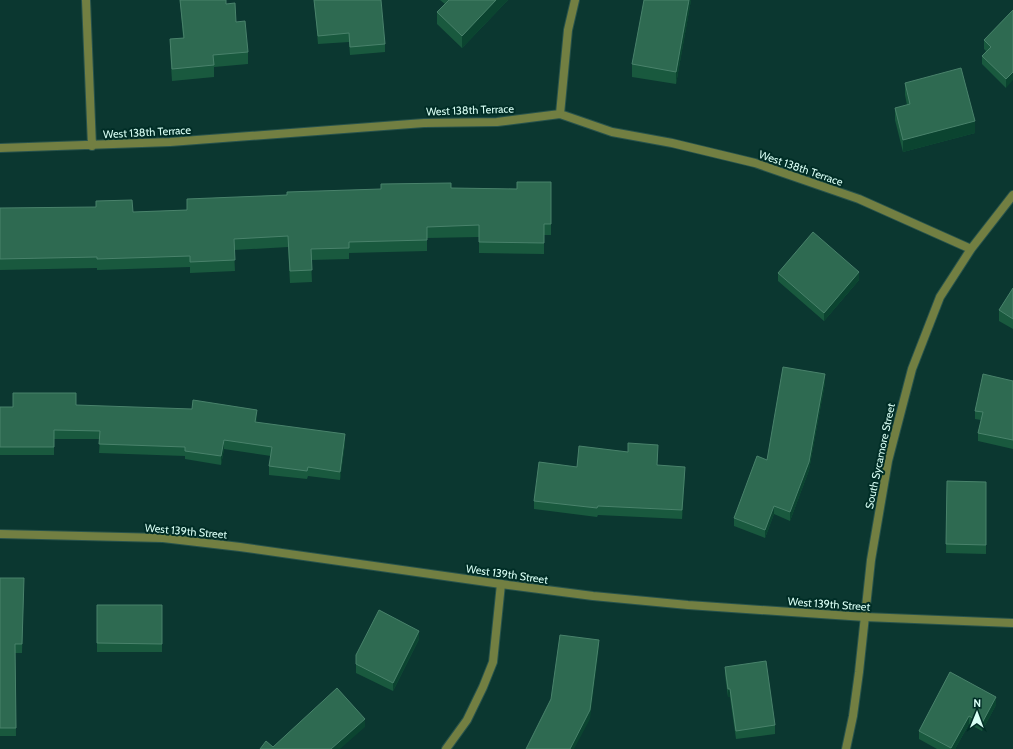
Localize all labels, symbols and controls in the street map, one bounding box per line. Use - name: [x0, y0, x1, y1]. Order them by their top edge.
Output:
- street label: West 138th Terrace: [426, 101, 515, 119]
- street label: West 138th Terrace: [103, 123, 192, 141]
- street label: West 138th Terrace: [757, 147, 845, 189]
- street label: South Sycamore Street: [862, 402, 898, 510]
- street label: West 139th Street: [144, 520, 228, 542]
- street label: West 139th Street: [465, 561, 549, 587]
- street label: West 139th Street: [787, 594, 871, 614]
- north arrow: [957, 693, 997, 733]
- text: N: [973, 696, 981, 710]

